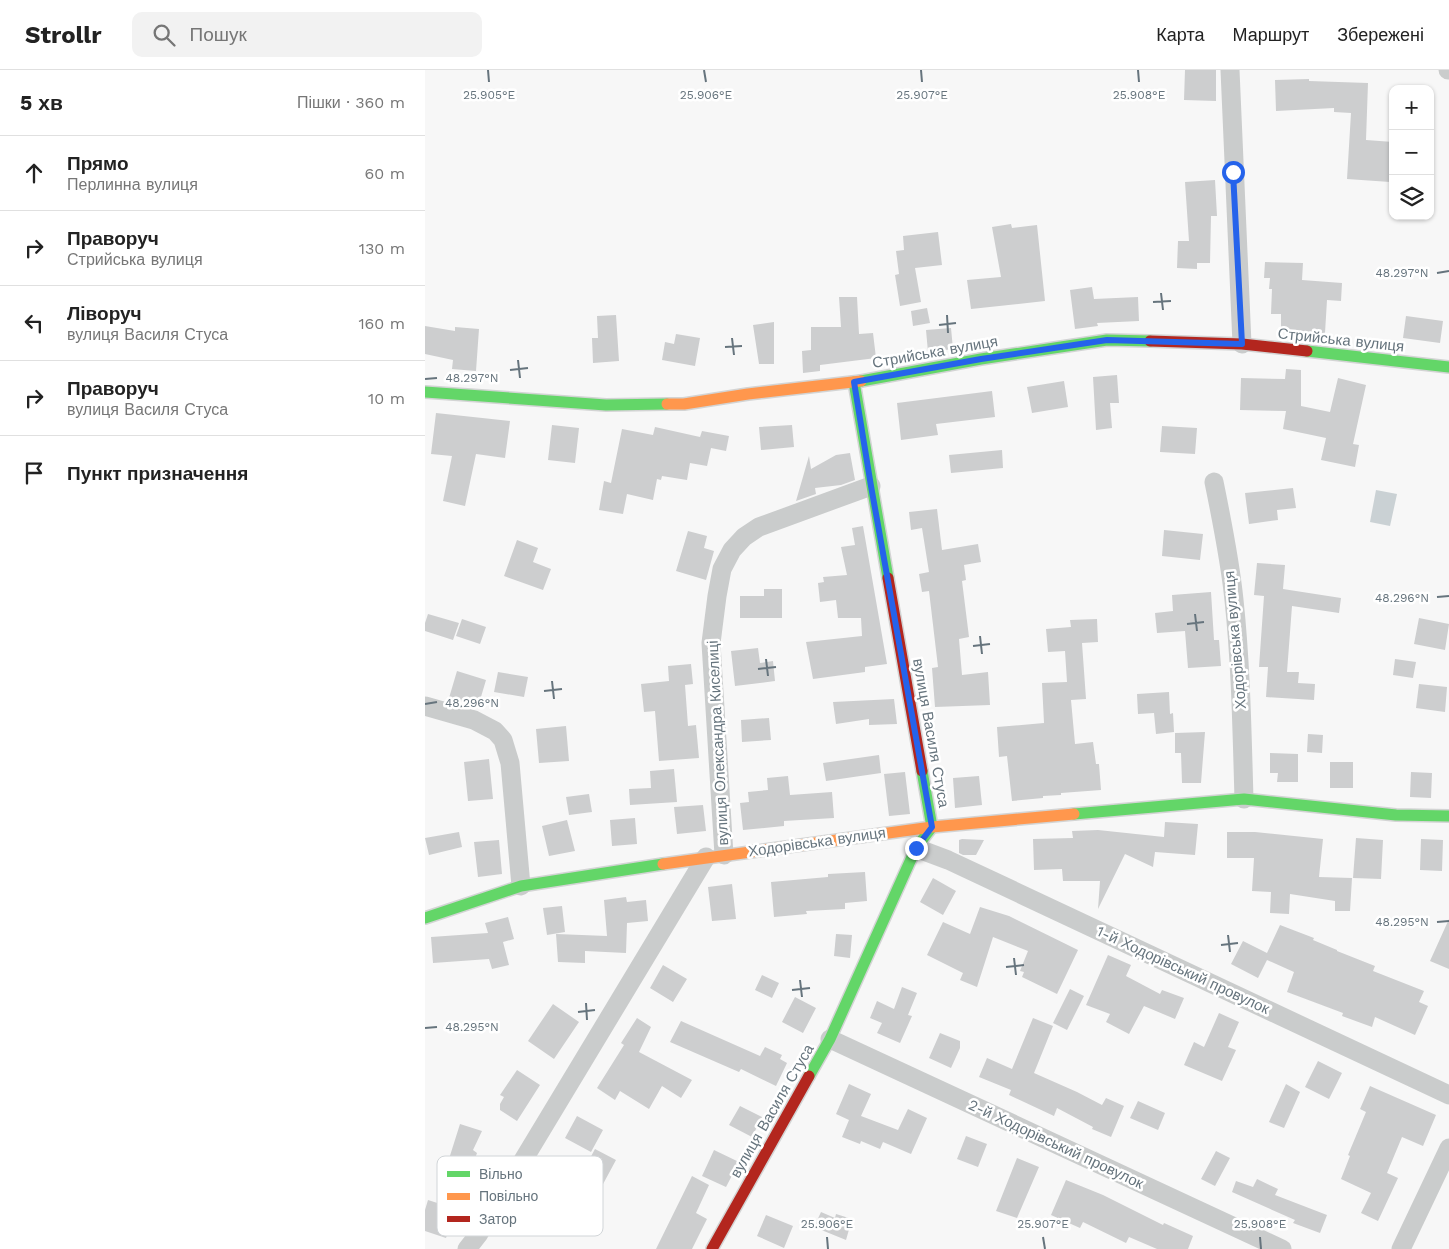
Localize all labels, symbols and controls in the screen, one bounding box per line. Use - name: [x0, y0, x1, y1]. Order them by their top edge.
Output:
- search box: [132, 12, 482, 57]
- text: Strollr: [25, 21, 102, 49]
- icon: search: [150, 21, 178, 49]
- text: Пошук: [190, 23, 247, 46]
- text: Карта: [1156, 24, 1204, 45]
- text: Маршрут: [1232, 24, 1309, 45]
- text: Збережені: [1337, 24, 1424, 45]
- map controls: [1389, 85, 1434, 220]
- button: +: [1389, 85, 1434, 130]
- text: 25.905°E: [463, 88, 515, 102]
- text: 25.906°E: [680, 88, 733, 102]
- text: 25.907°E: [896, 88, 948, 102]
- text: 25.908°E: [1113, 88, 1166, 102]
- text: 5 хв: [20, 90, 63, 115]
- text: Пішки · 360 m: [297, 93, 405, 112]
- button: −: [1389, 130, 1434, 175]
- text: Прямо: [67, 152, 129, 175]
- icon: ahead: [20, 159, 48, 187]
- route start: [1222, 161, 1245, 184]
- text: 60 m: [365, 164, 405, 183]
- text: Перлинна вулиця: [67, 175, 198, 194]
- button: layers: [1389, 175, 1434, 220]
- text: Праворуч: [67, 227, 159, 250]
- icon: right: [20, 234, 48, 262]
- text: 130 m: [359, 239, 405, 258]
- text: Стрийська вулиця: [67, 250, 203, 269]
- text: 48.297°N: [1375, 266, 1429, 280]
- text: Ліворуч: [67, 302, 142, 325]
- icon: left: [20, 309, 48, 337]
- text: 160 m: [358, 314, 405, 333]
- street label: Стрийська вулиця: [1277, 324, 1405, 356]
- text: вулиця Василя Стуса: [67, 325, 228, 344]
- street label: Стрийська вулиця: [871, 332, 999, 372]
- text: 48.297°N: [445, 371, 499, 385]
- text: Праворуч: [67, 377, 159, 400]
- icon: right: [20, 384, 48, 412]
- text: 10 m: [368, 389, 405, 408]
- text: вулиця Василя Стуса: [67, 400, 228, 419]
- icon: arrive: [20, 459, 48, 487]
- text: Пункт призначення: [67, 462, 248, 485]
- street label: Ходорівська вулиця: [1220, 570, 1250, 710]
- text: 48.296°N: [1375, 591, 1429, 605]
- street label: вулиця Олександра Киселиці: [704, 640, 732, 846]
- street label: вулиця Василя Стуса: [909, 657, 953, 810]
- text: 48.296°N: [445, 696, 499, 710]
- street label: Ходорівська вулиця: [747, 823, 887, 861]
- route end: [905, 837, 928, 860]
- text: 48.295°N: [1375, 915, 1429, 929]
- street label: 1-й Ходорівський провулок: [1094, 922, 1273, 1018]
- text: 48.295°N: [445, 1020, 499, 1034]
- street label: вулиця Василя Стуса: [726, 1041, 818, 1181]
- street label: 2-й Ходорівський провулок: [966, 1095, 1147, 1193]
- legend: [437, 1156, 603, 1236]
- text: Вільно: [479, 1166, 523, 1182]
- text: Повільно: [479, 1188, 539, 1204]
- text: Затор: [479, 1211, 517, 1227]
- text: 25.906°E: [801, 1217, 854, 1231]
- text: 25.907°E: [1017, 1217, 1069, 1231]
- text: 25.908°E: [1234, 1217, 1287, 1231]

